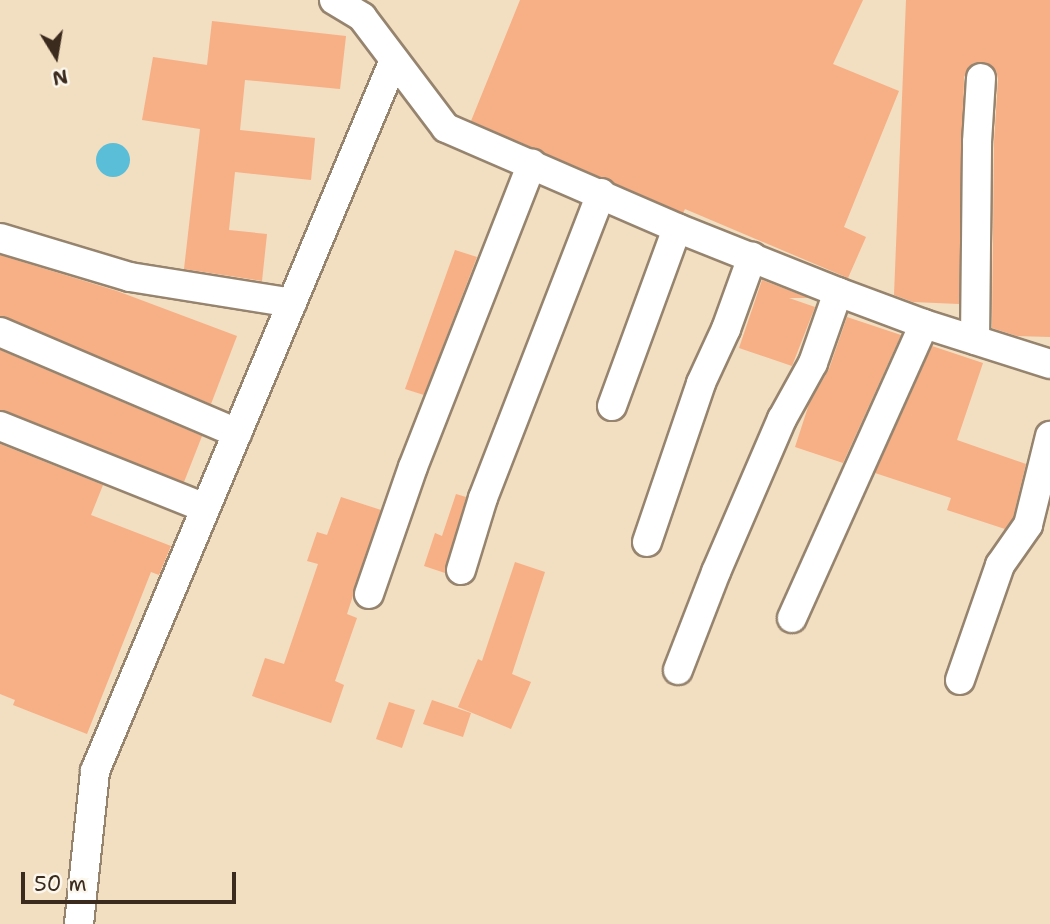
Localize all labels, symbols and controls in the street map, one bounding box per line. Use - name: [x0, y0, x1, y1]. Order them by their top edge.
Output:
- north arrow: [21, 21, 91, 91]
- text: N: [50, 63, 70, 91]
- scale bar: [24, 858, 240, 902]
- text: 50 m: [34, 870, 87, 898]

